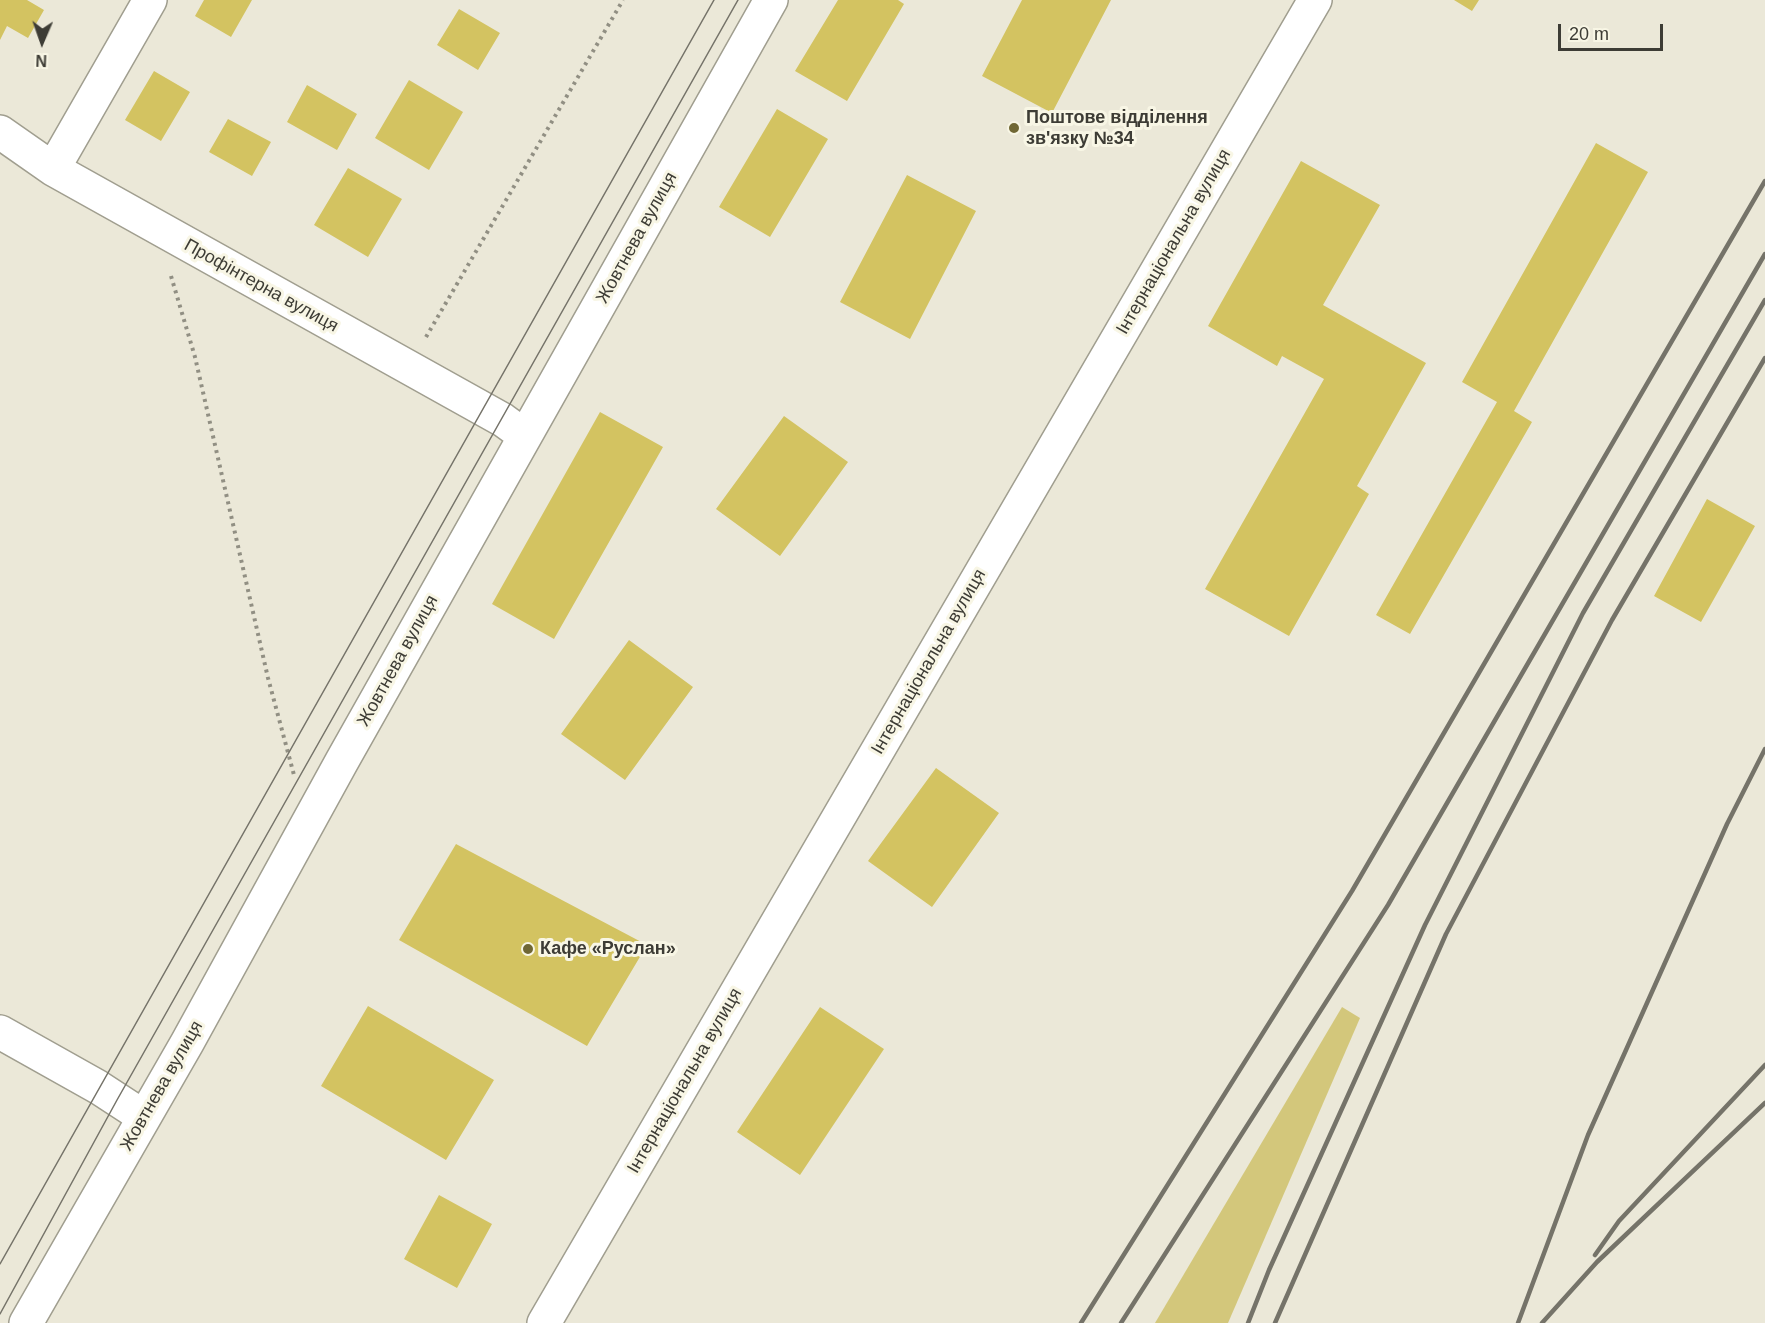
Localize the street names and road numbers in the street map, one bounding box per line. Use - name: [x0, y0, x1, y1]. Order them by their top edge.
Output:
- street label: Інтернаціональна вулиця: [1112, 145, 1236, 339]
- street label: Жовтнева вулиця: [592, 169, 682, 307]
- street label: Профінтерна вулиця: [180, 235, 342, 337]
- street label: Інтернаціональна вулиця: [867, 565, 991, 759]
- street label: Жовтнева вулиця: [353, 592, 443, 730]
- street label: Інтернаціональна вулиця: [623, 984, 747, 1178]
- street label: Жовтнева вулиця: [116, 1017, 208, 1155]

